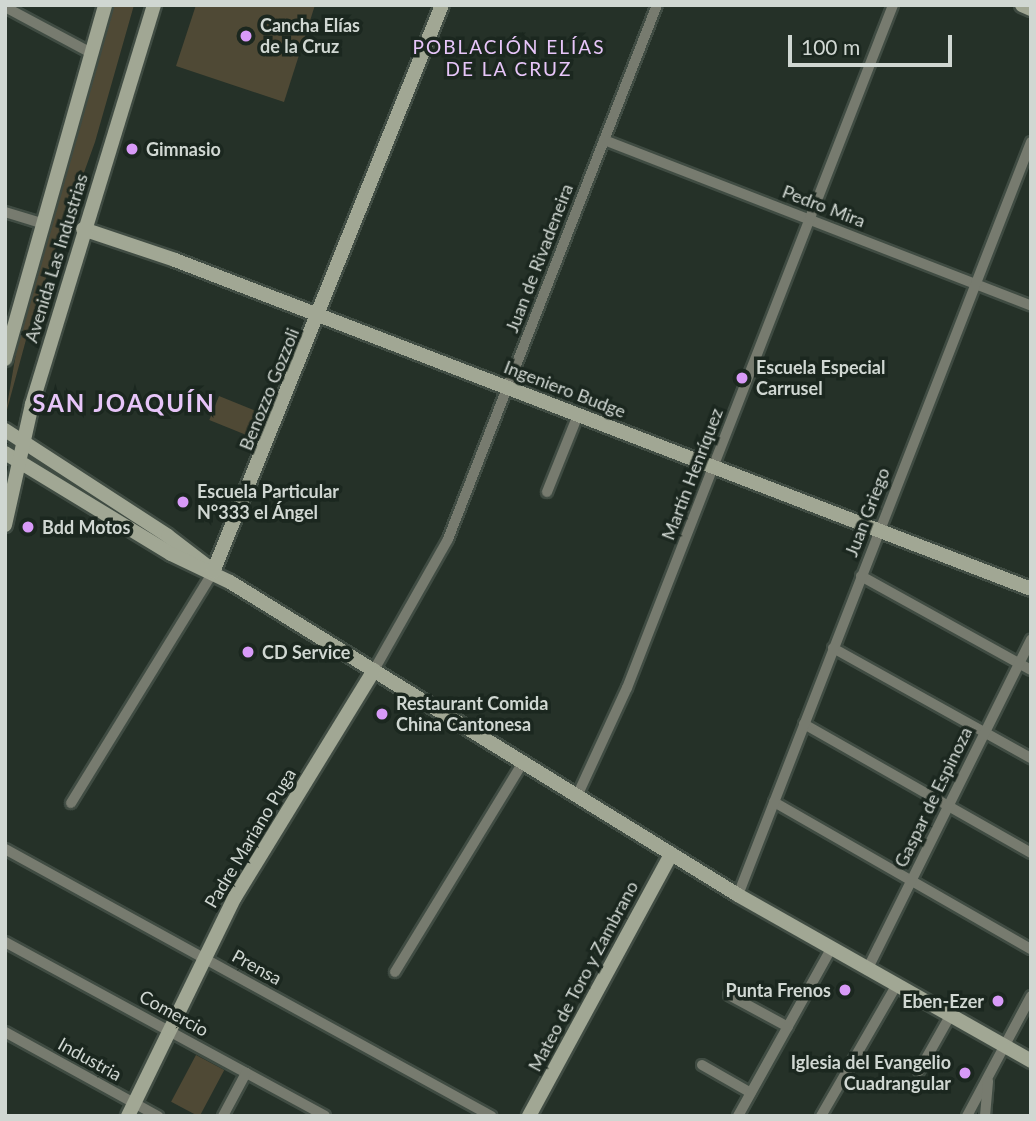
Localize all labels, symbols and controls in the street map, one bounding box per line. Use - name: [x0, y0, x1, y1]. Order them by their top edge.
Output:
- place label: Cancha Elías de la Cruz: [260, 15, 360, 58]
- scale bar: [791, 21, 956, 65]
- marker: Cancha Elías de la Cruz: [238, 28, 254, 44]
- text: 100 m: [801, 34, 860, 59]
- district label: POBLACIÓN ELÍAS DE LA CRUZ: [414, 36, 604, 80]
- place label: Gimnasio: [146, 138, 221, 160]
- marker: Gimnasio: [124, 141, 140, 157]
- street label: Avenida Las Industrias: [20, 171, 92, 345]
- street label: Pedro Mira: [779, 180, 869, 232]
- street label: Juan de Rivadeneira: [501, 181, 577, 335]
- street label: Benozzo Gozzoli: [235, 325, 303, 453]
- street label: Ingeniero Budge: [501, 356, 629, 422]
- place label: Escuela Especial Carrusel: [756, 357, 885, 400]
- marker: Escuela Especial Carrusel: [734, 370, 750, 386]
- district label: SAN JOAQUÍN: [33, 389, 215, 417]
- street label: Martín Henríquez: [657, 405, 727, 543]
- street label: Juan Griego: [840, 464, 894, 560]
- place label: Escuela Particular N°333 el Ángel: [197, 481, 339, 524]
- marker: Escuela Particular N°333 el Ángel: [175, 494, 191, 510]
- place label: Bdd Motos: [42, 516, 130, 538]
- marker: Bdd Motos: [20, 519, 36, 535]
- place label: CD Service: [262, 641, 350, 663]
- marker: CD Service: [240, 644, 256, 660]
- place label: Restaurant Comida China Cantonesa: [396, 693, 548, 736]
- marker: Restaurant Comida China Cantonesa: [374, 706, 390, 722]
- street label: Gaspar de Espinoza: [890, 723, 976, 871]
- street label: Padre Mariano Puga: [200, 764, 300, 912]
- street label: Mateo de Toro y Zambrano: [523, 876, 643, 1076]
- street label: Prensa: [229, 945, 285, 989]
- place label: Punta Frenos: [726, 979, 831, 1001]
- marker: Punta Frenos: [837, 982, 853, 998]
- street label: Comercio: [136, 985, 212, 1041]
- place label: Eben-Ezer: [902, 990, 984, 1012]
- marker: Eben-Ezer: [990, 993, 1006, 1009]
- street label: Industria: [55, 1033, 125, 1085]
- place label: Iglesia del Evangelio Cuadrangular: [791, 1052, 951, 1094]
- marker: Iglesia del Evangelio Cuadrangular: [957, 1065, 973, 1081]

